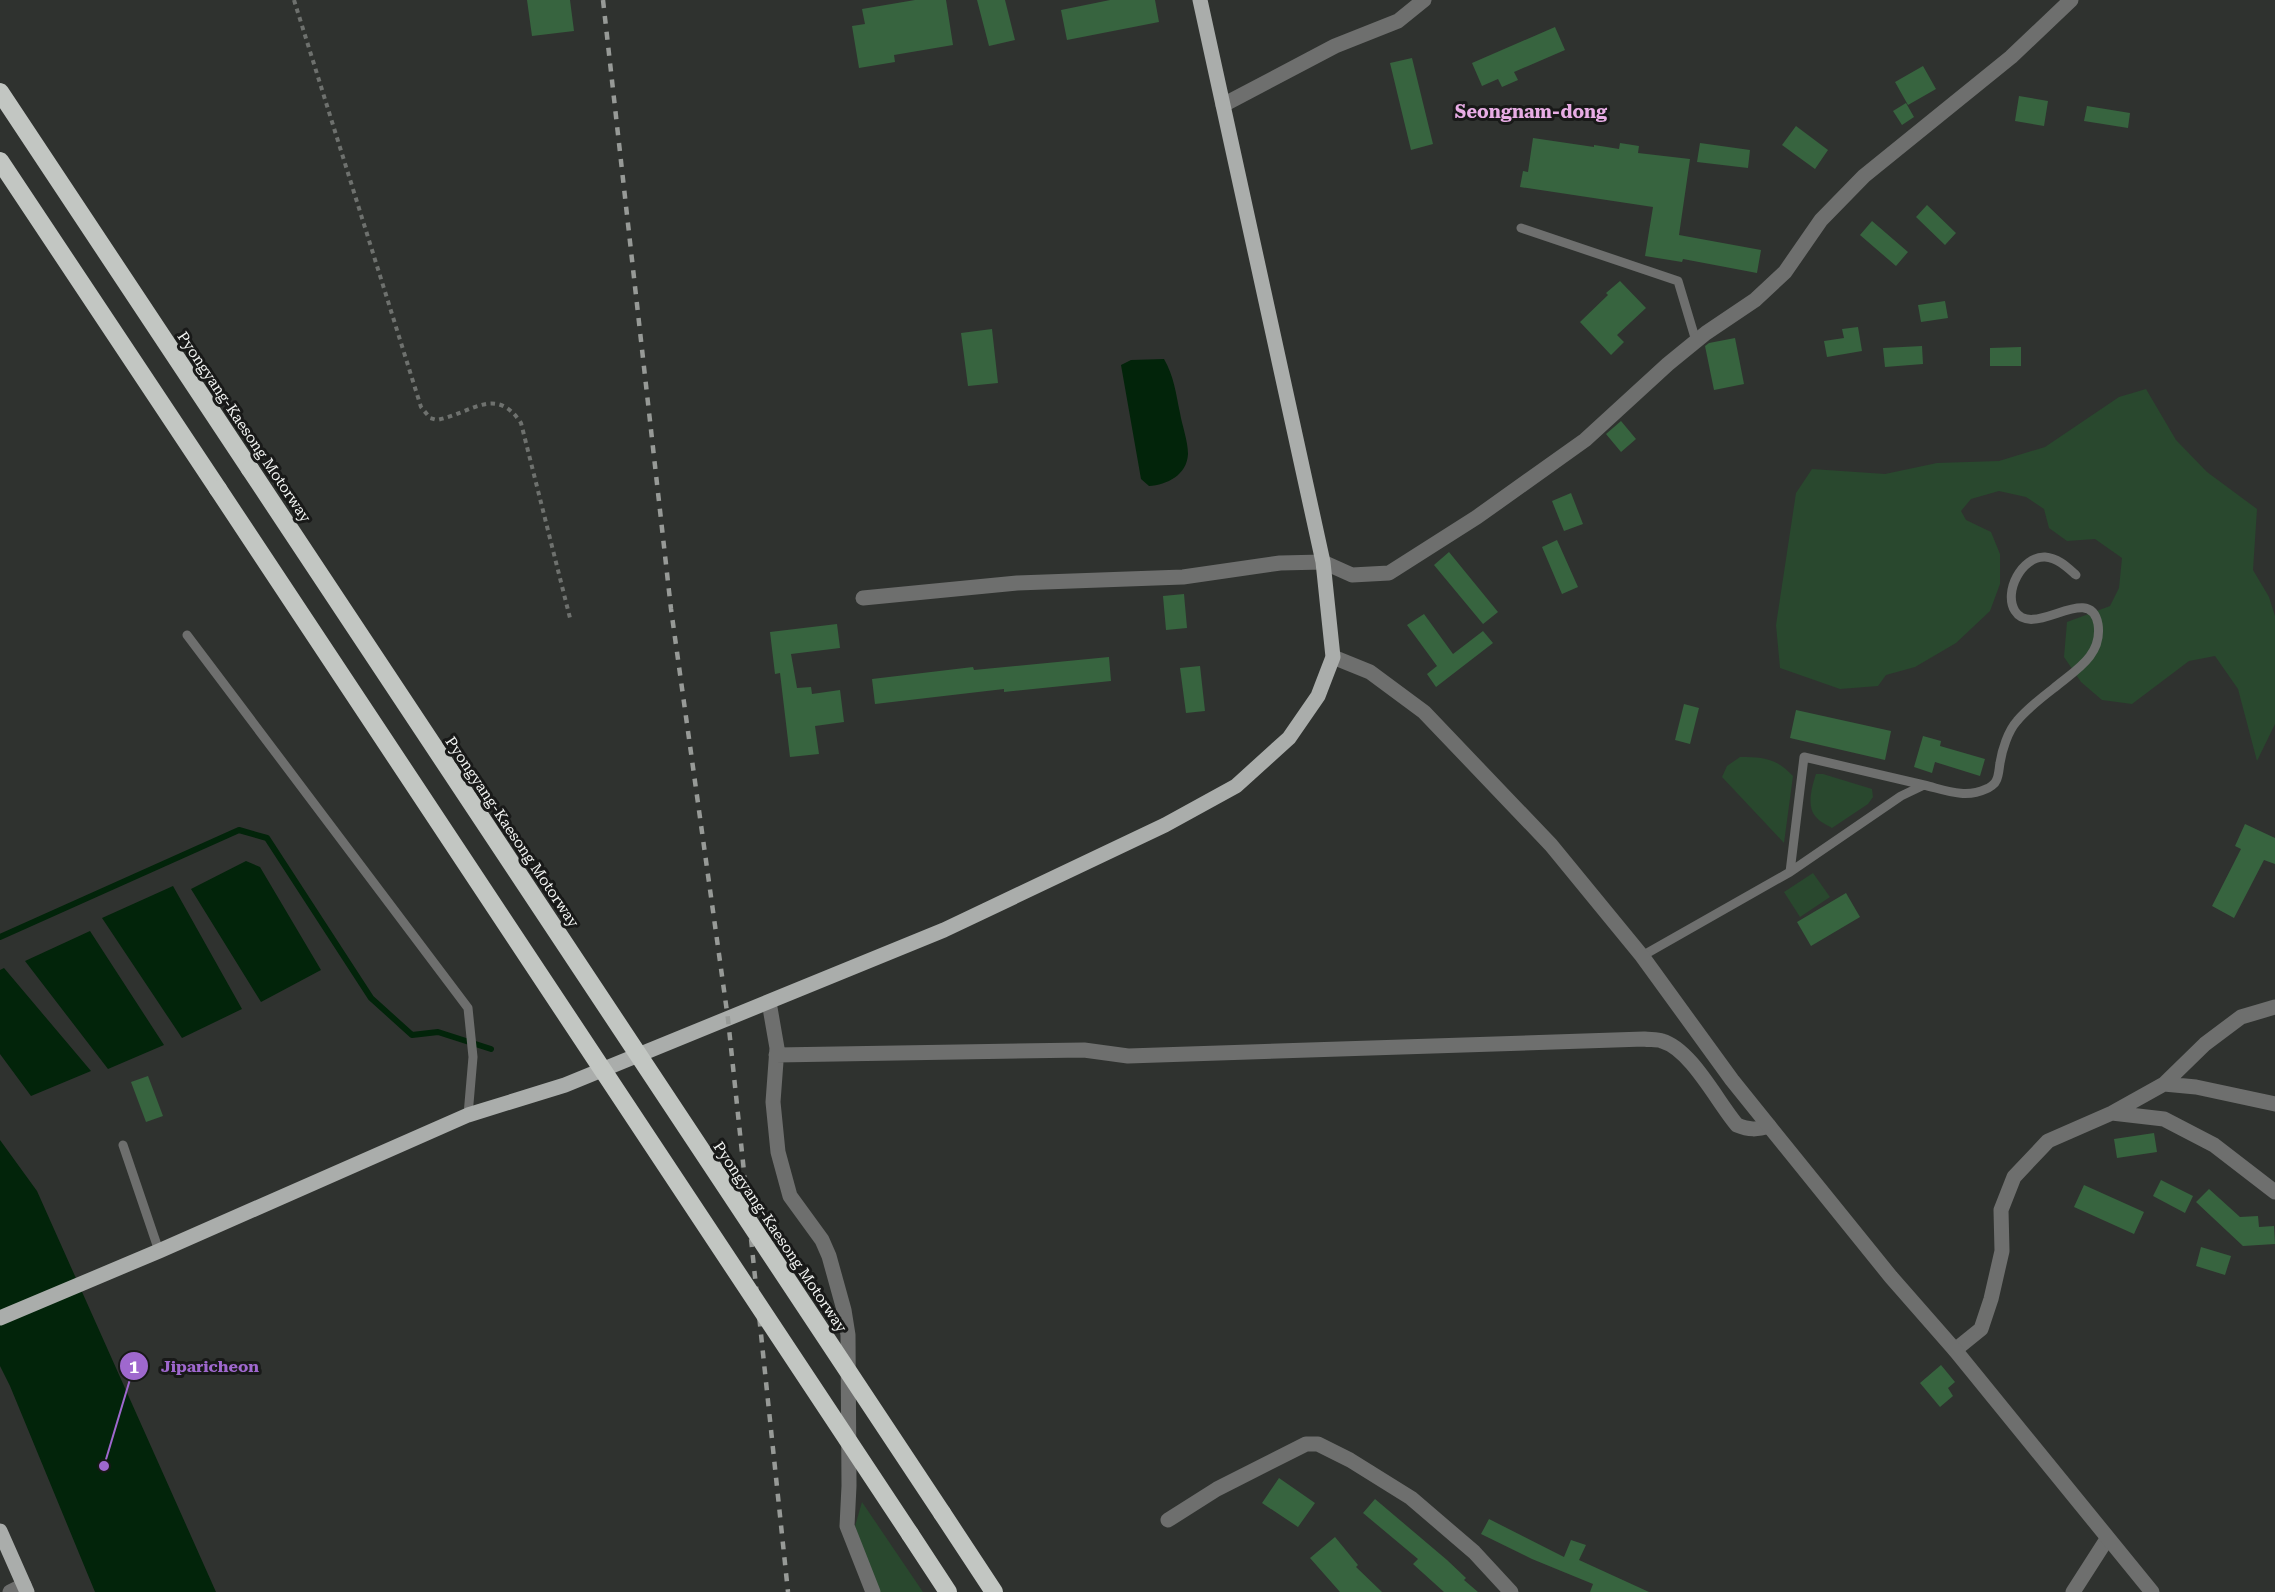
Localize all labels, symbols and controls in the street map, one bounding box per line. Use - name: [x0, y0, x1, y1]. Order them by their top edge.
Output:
- district label: Seongnam-dong: [1455, 101, 1608, 122]
- street label: Pyongyang-Kaesong Motorway: [173, 328, 315, 526]
- street label: Pyongyang-Kaesong Motorway: [441, 733, 583, 931]
- street label: Pyongyang-Kaesong Motorway: [709, 1138, 851, 1336]
- callout: Jiparicheon: [119, 1349, 272, 1383]
- text: 1: [129, 1356, 139, 1377]
- text: Jiparicheon: [161, 1357, 259, 1376]

